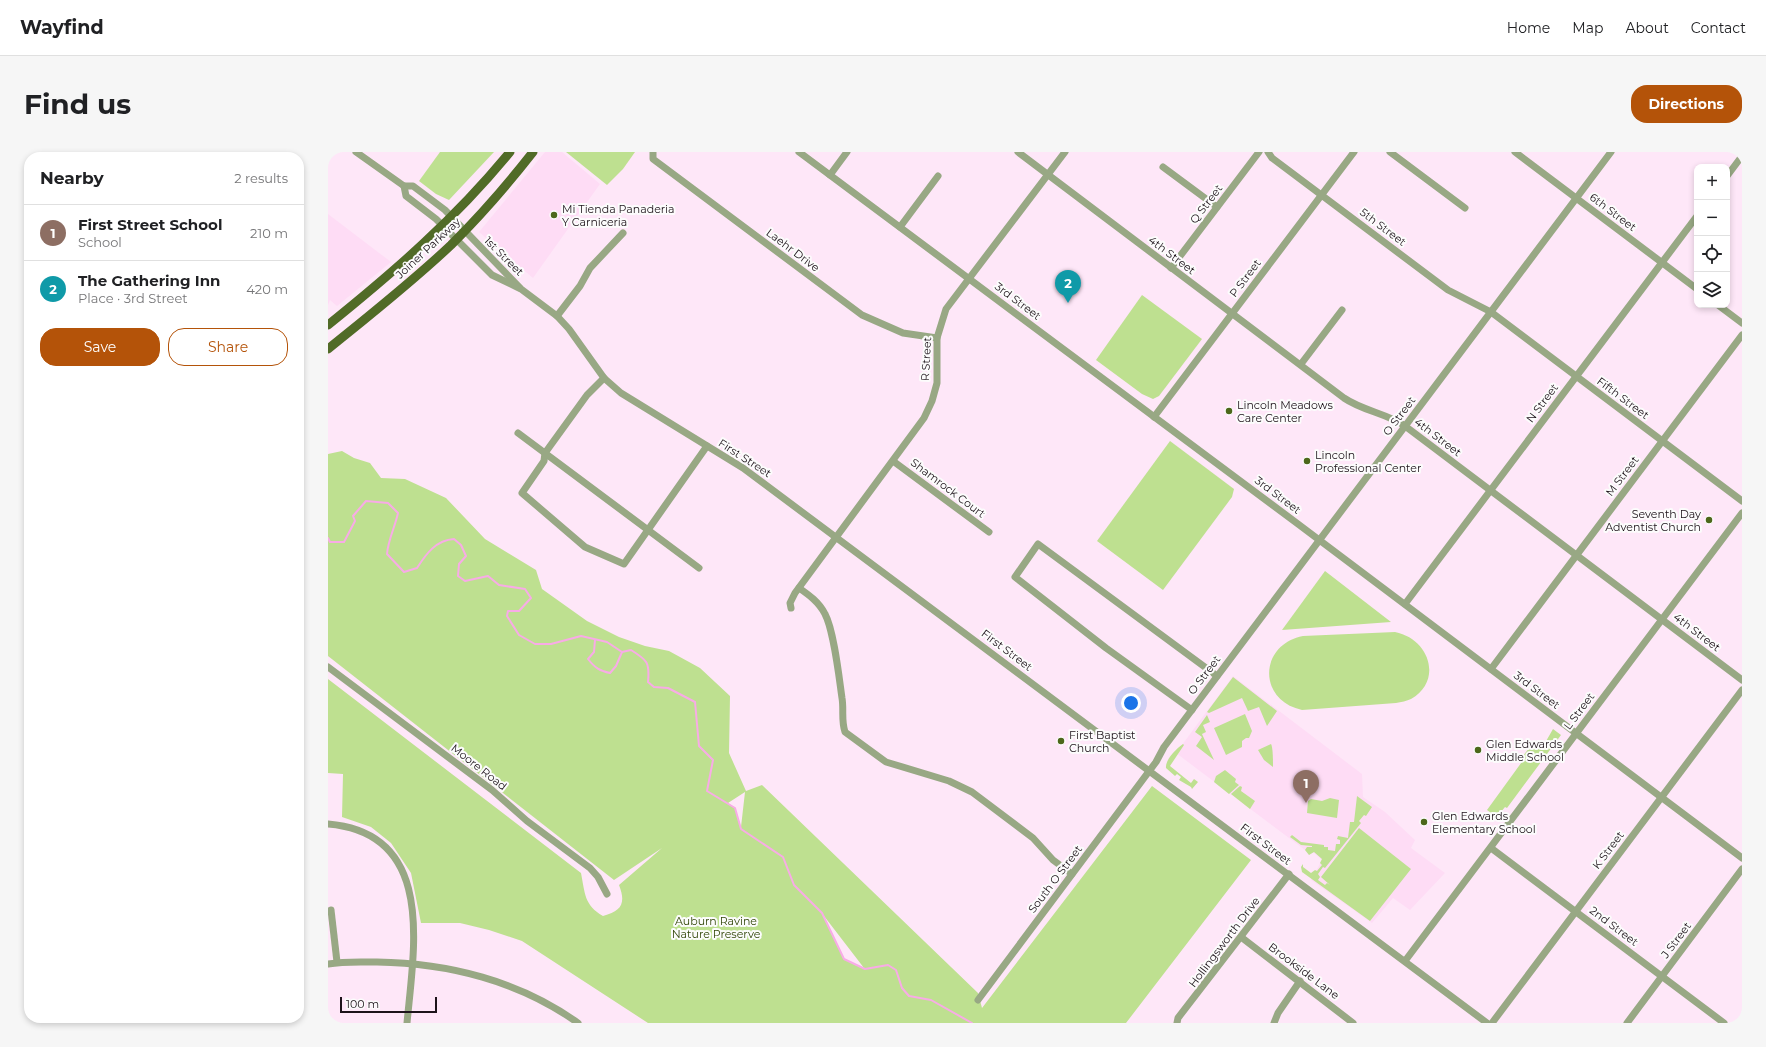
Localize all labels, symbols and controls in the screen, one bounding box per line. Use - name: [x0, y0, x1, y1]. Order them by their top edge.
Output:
- text: Wayfind: [20, 16, 104, 39]
- text: Home: [1507, 19, 1550, 37]
- text: Map: [1572, 19, 1603, 37]
- text: About: [1625, 19, 1669, 37]
- text: Contact: [1691, 19, 1746, 37]
- button: Directions: [1631, 85, 1742, 123]
- text: Find us: [24, 87, 131, 121]
- map controls: [1694, 164, 1730, 308]
- button: +: [1694, 164, 1730, 200]
- text: Nearby: [40, 168, 104, 188]
- text: 2 results: [234, 170, 288, 186]
- street label: Q Street: [1187, 181, 1226, 226]
- street label: 6th Street: [1587, 190, 1639, 234]
- button: −: [1694, 200, 1730, 236]
- place label: Mi Tienda Panaderia Y Carniceria: [562, 202, 675, 229]
- street label: 5th Street: [1357, 205, 1409, 249]
- marker: Mi Tienda Panaderia Y Carniceria: [549, 210, 559, 220]
- street label: Joiner Parkway: [392, 214, 463, 282]
- text: First Street School: [78, 215, 222, 234]
- text: 1: [50, 225, 56, 241]
- text: 210 m: [250, 225, 288, 241]
- street label: Laehr Drive: [764, 225, 823, 275]
- street label: 1st Street: [481, 233, 527, 279]
- street label: 4th Street: [1146, 233, 1199, 278]
- text: School: [78, 234, 122, 250]
- button: locate: [1694, 236, 1730, 272]
- street label: P Street: [1226, 256, 1264, 300]
- pin: 2: [1055, 270, 1081, 303]
- text: The Gathering Inn: [78, 271, 220, 290]
- button: layers: [1694, 272, 1730, 308]
- street label: 3rd Street: [992, 279, 1044, 323]
- text: 2: [49, 281, 57, 297]
- text: 420 m: [246, 281, 288, 297]
- text: Place · 3rd Street: [78, 290, 188, 306]
- button: Save: [40, 328, 160, 366]
- button: Share: [168, 328, 288, 366]
- street label: R Street: [918, 336, 934, 381]
- street label: Fifth Street: [1594, 374, 1652, 422]
- street label: N Street: [1523, 380, 1561, 425]
- street label: O Street: [1380, 393, 1419, 438]
- place label: Lincoln Meadows Care Center: [1237, 398, 1333, 425]
- marker: Lincoln Meadows Care Center: [1224, 406, 1234, 416]
- street label: 4th Street: [1412, 415, 1465, 460]
- street label: First Street: [716, 436, 775, 481]
- place label: Lincoln Professional Center: [1315, 448, 1421, 475]
- street label: M Street: [1602, 453, 1642, 499]
- street label: Shamrock Court: [908, 455, 989, 521]
- marker: Lincoln Professional Center: [1302, 456, 1312, 466]
- street label: 3rd Street: [1252, 473, 1304, 517]
- place label: Seventh Day Adventist Church: [1605, 507, 1701, 534]
- marker: Seventh Day Adventist Church: [1704, 515, 1714, 525]
- street label: 4th Street: [1671, 610, 1724, 655]
- street label: First Street: [979, 626, 1036, 674]
- street label: O Street: [1185, 652, 1224, 697]
- street label: 3rd Street: [1511, 668, 1563, 712]
- street label: L Street: [1561, 689, 1598, 732]
- your location: [1121, 693, 1141, 713]
- place label: First Baptist Church: [1069, 728, 1136, 755]
- marker: First Baptist Church: [1056, 736, 1066, 746]
- place label: Glen Edwards Middle School: [1486, 737, 1564, 764]
- street label: Moore Road: [448, 741, 510, 793]
- marker: Glen Edwards Middle School: [1473, 745, 1483, 755]
- pin: 1: [1293, 770, 1319, 803]
- place label: Glen Edwards Elementary School: [1432, 809, 1536, 836]
- marker: Glen Edwards Elementary School: [1419, 817, 1429, 827]
- street label: First Street: [1238, 820, 1295, 868]
- street label: K Street: [1589, 828, 1627, 872]
- street label: South O Street: [1025, 842, 1085, 916]
- street label: Hollingsworth Drive: [1185, 894, 1263, 990]
- street label: 2nd Street: [1587, 903, 1642, 949]
- park label: Auburn Ravine Nature Preserve: [672, 914, 761, 941]
- street label: J Street: [1657, 919, 1694, 962]
- street label: Brookside Lane: [1266, 940, 1342, 1002]
- scale bar: [340, 995, 437, 1014]
- text: 100 m: [346, 997, 379, 1011]

